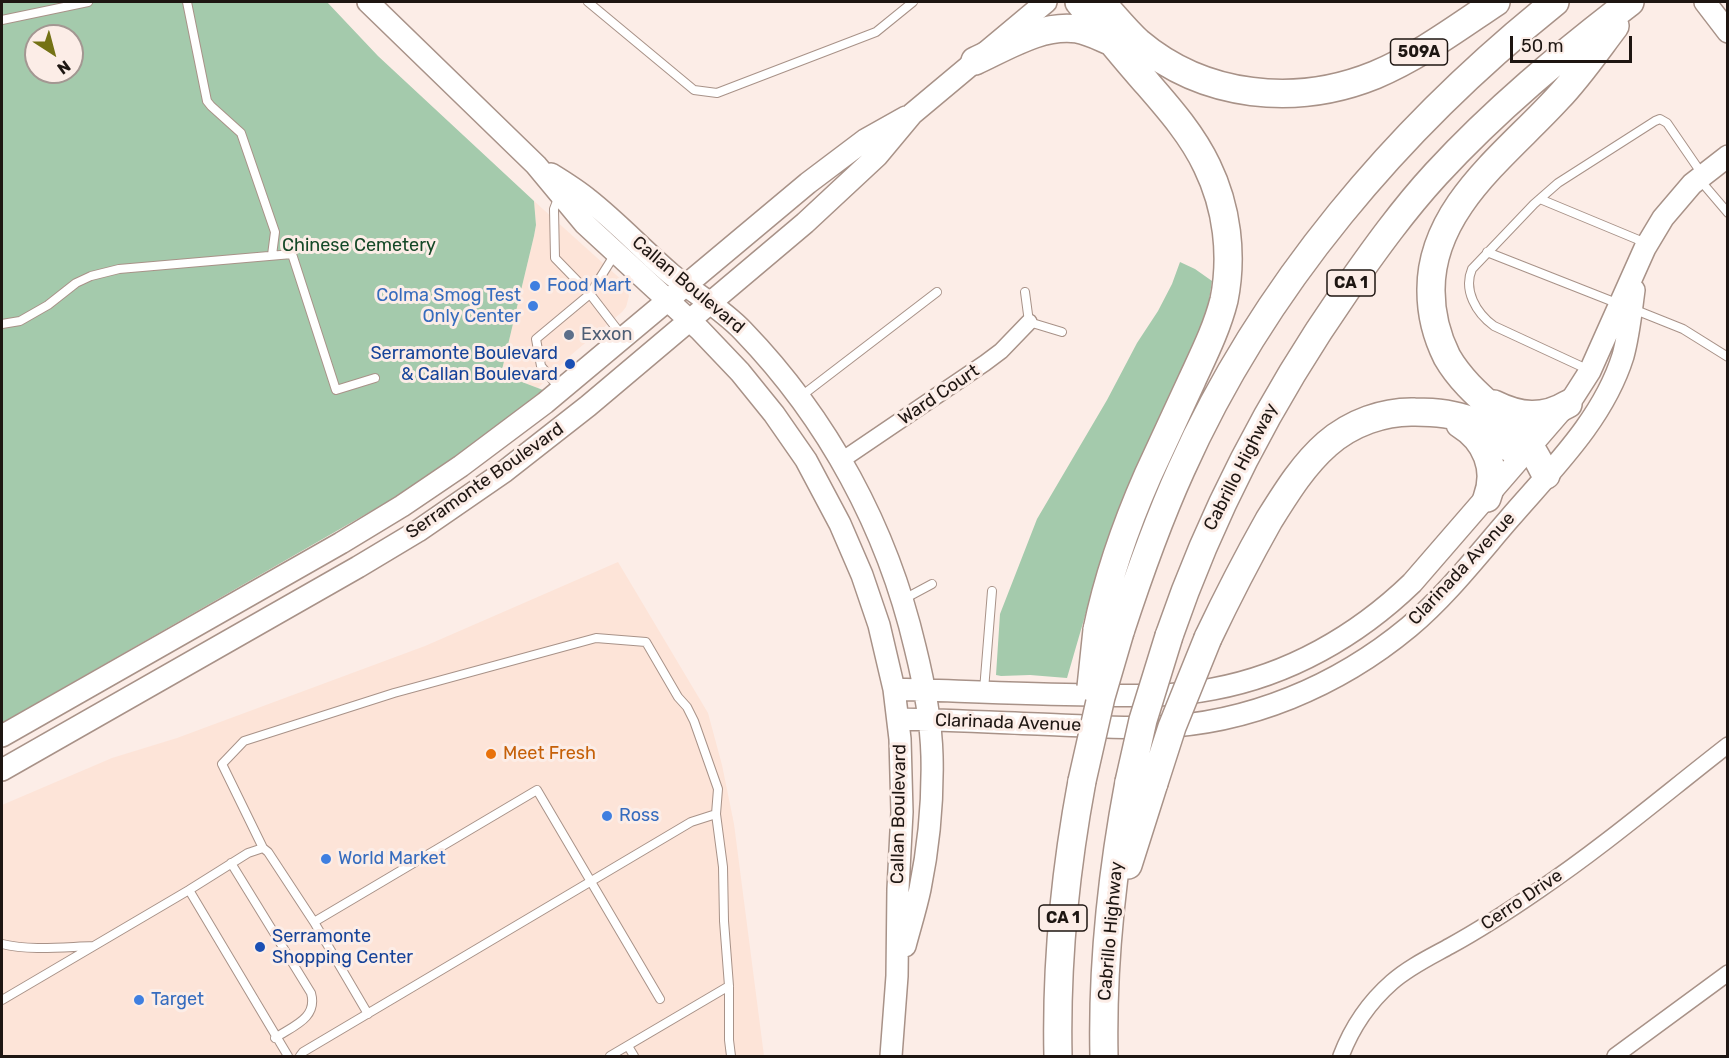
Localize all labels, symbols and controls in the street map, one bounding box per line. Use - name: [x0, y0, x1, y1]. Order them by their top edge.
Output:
- north arrow: [24, 24, 84, 84]
- scale bar: [1513, 24, 1634, 62]
- text: 50 m: [1521, 35, 1564, 57]
- road number: 509A: [1390, 39, 1448, 65]
- text: N: [53, 56, 74, 78]
- street label: Callan Boulevard: [627, 232, 749, 338]
- park label: Chinese Cemetery: [282, 235, 436, 257]
- road number: CA 1: [1327, 270, 1375, 296]
- place label: Food Mart: [547, 275, 631, 297]
- marker: Food Mart: [528, 279, 542, 293]
- place label: Colma Smog Test Only Center: [376, 285, 521, 328]
- marker: Colma Smog Test Only Center: [526, 299, 540, 313]
- place label: Exxon: [581, 324, 632, 346]
- marker: Exxon: [562, 328, 576, 342]
- place label: Serramonte Boulevard & Callan Boulevard: [370, 343, 558, 386]
- marker: Serramonte Boulevard & Callan Boulevard: [563, 357, 577, 371]
- street label: Ward Court: [895, 360, 983, 430]
- street label: Cabrillo Highway: [1200, 400, 1282, 534]
- street label: Serramonte Boulevard: [402, 418, 568, 544]
- street label: Clarinada Avenue: [1404, 508, 1520, 630]
- street label: Clarinada Avenue: [934, 710, 1082, 736]
- place label: Meet Fresh: [503, 743, 596, 765]
- street label: Callan Boulevard: [887, 744, 911, 884]
- marker: Meet Fresh: [484, 747, 498, 761]
- place label: Ross: [619, 805, 659, 827]
- marker: Ross: [600, 809, 614, 823]
- place label: World Market: [338, 848, 446, 870]
- marker: World Market: [319, 852, 333, 866]
- street label: Cabrillo Highway: [1094, 860, 1128, 1002]
- street label: Cerro Drive: [1477, 865, 1567, 935]
- road number: CA 1: [1039, 905, 1087, 931]
- place label: Serramonte Shopping Center: [272, 926, 413, 968]
- marker: Serramonte Shopping Center: [253, 940, 267, 954]
- place label: Target: [151, 989, 204, 1011]
- marker: Target: [132, 993, 146, 1007]

